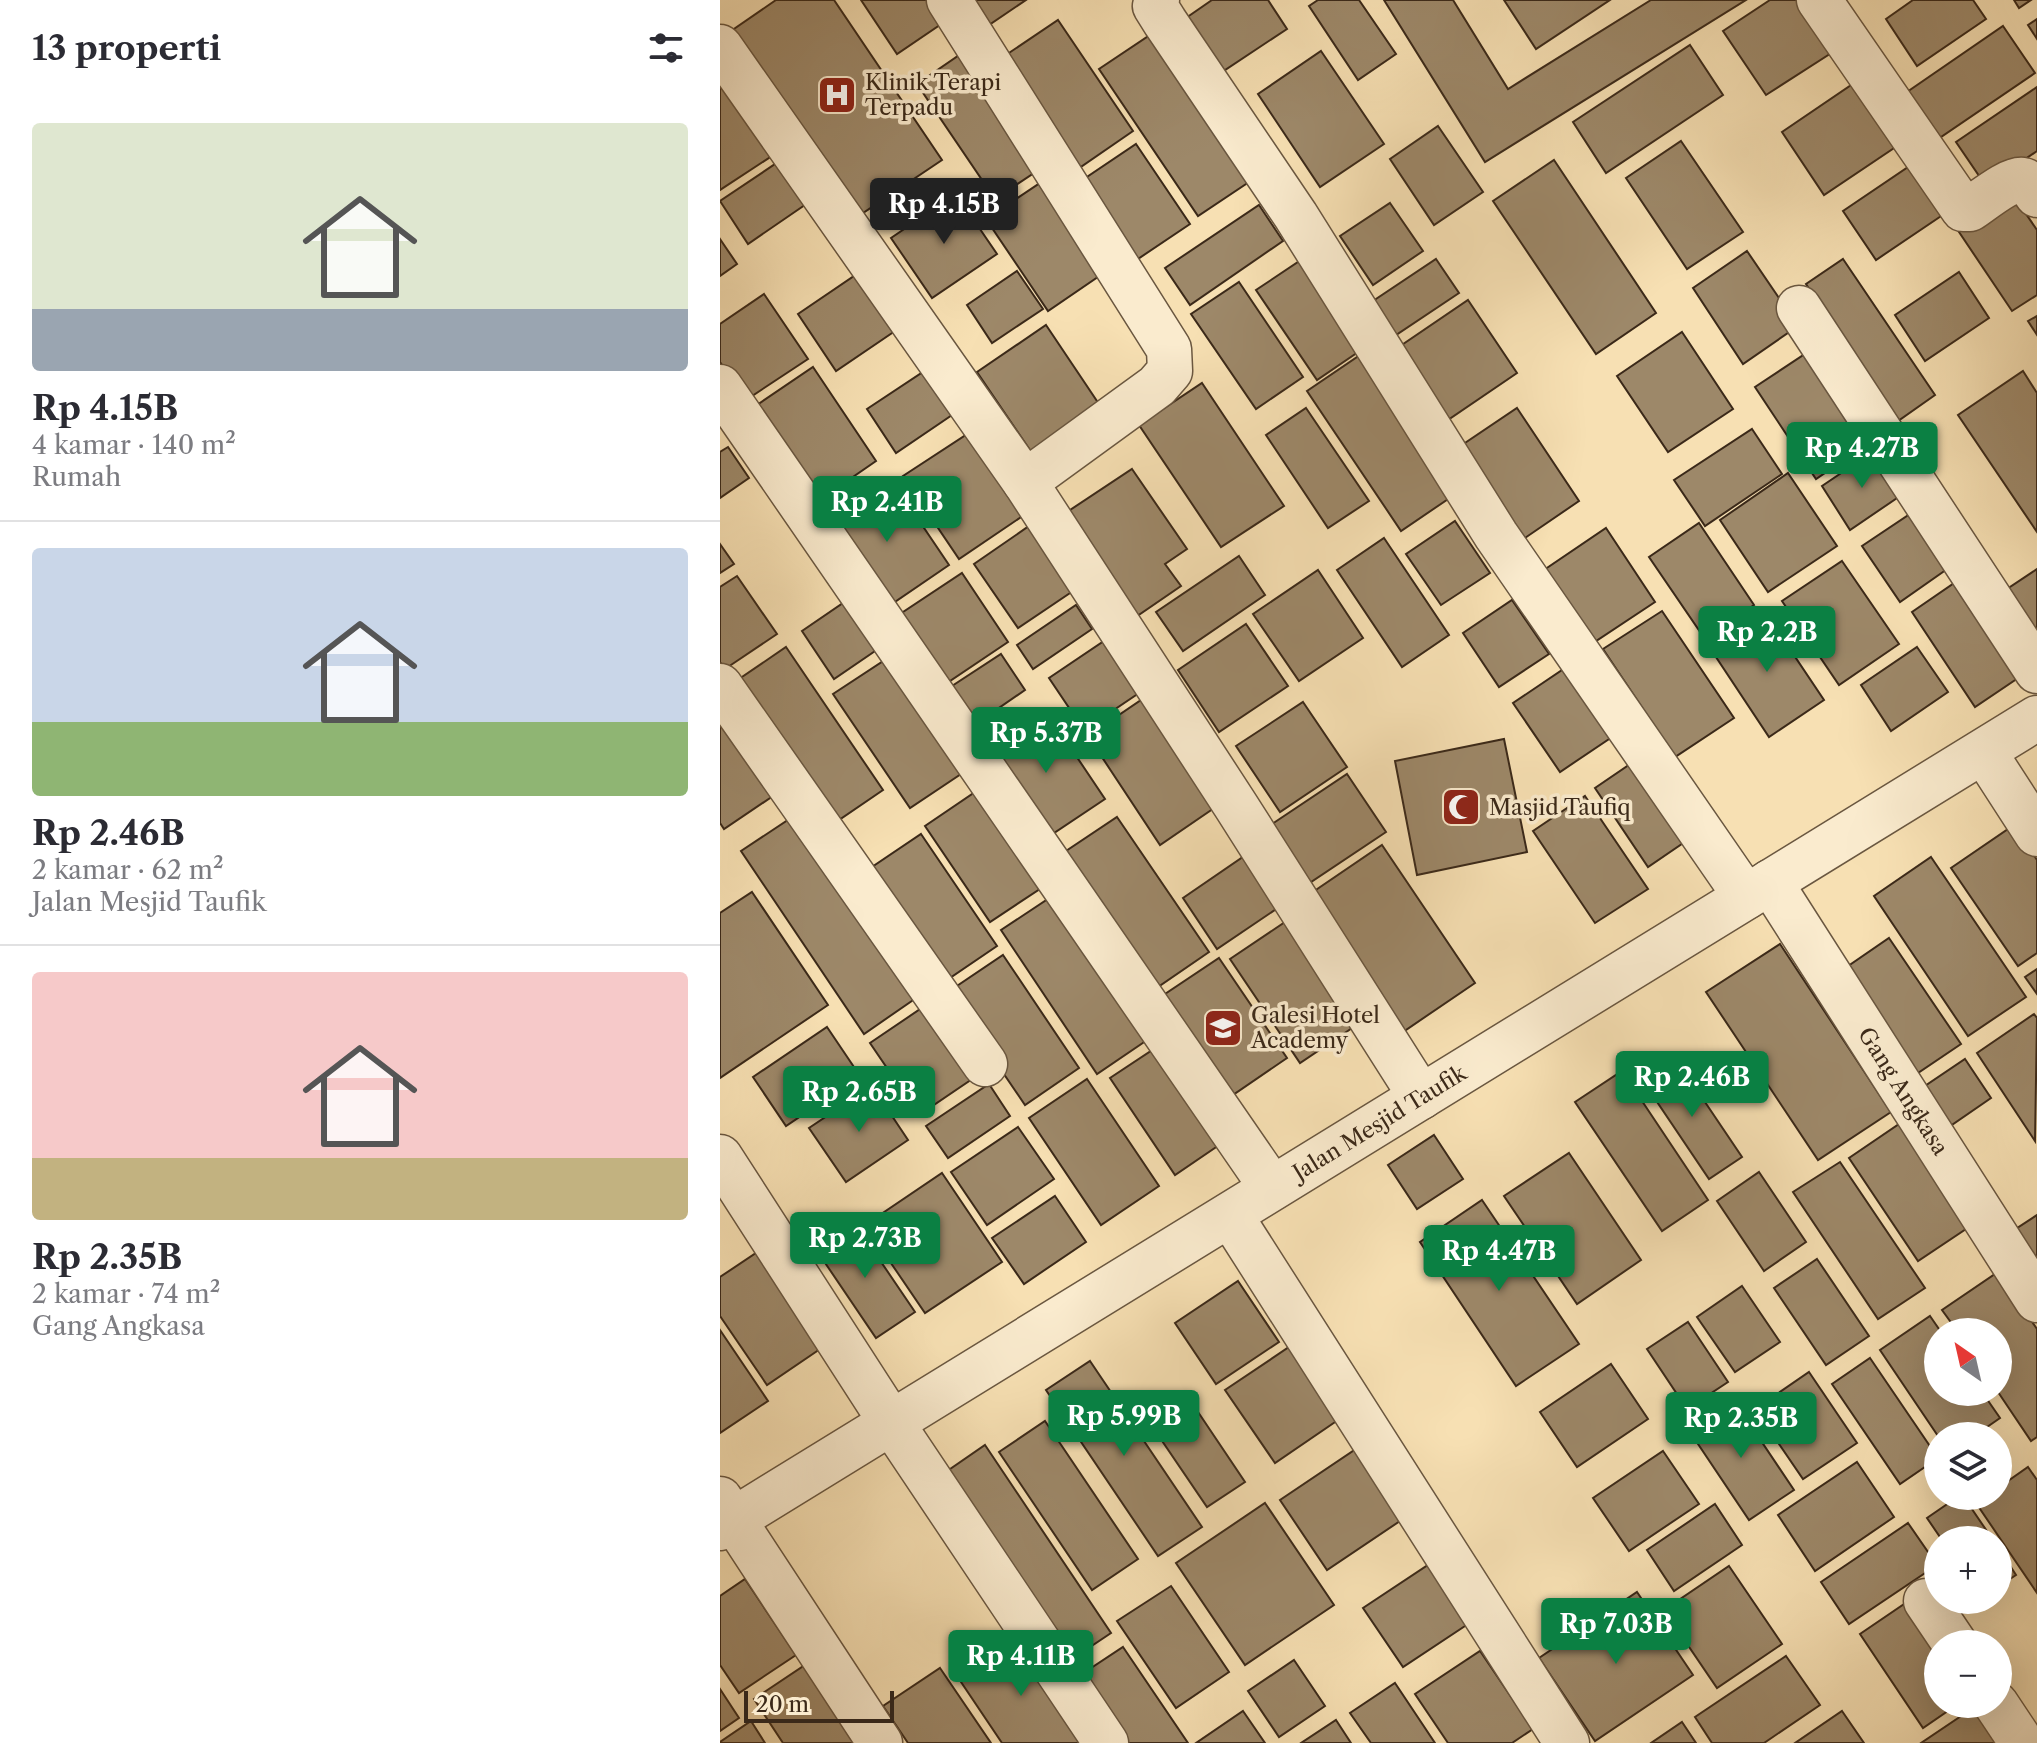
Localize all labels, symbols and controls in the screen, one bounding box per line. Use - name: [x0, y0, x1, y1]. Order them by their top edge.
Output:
- icon: filters: [644, 26, 688, 70]
- text: 13 properti: [32, 27, 221, 69]
- place label: Klinik Terapi Terpadu: [865, 69, 1001, 121]
- hospital icon: Klinik Terapi Terpadu: [816, 74, 858, 116]
- icon: home: [288, 175, 432, 319]
- pin: Rp 4.15B: [861, 178, 1027, 246]
- text: Rp 4.15B: [888, 188, 1000, 220]
- text: Rp 4.15B: [32, 387, 178, 429]
- pin: Rp 4.27B: [1779, 422, 1945, 490]
- text: 4 kamar · 140 m²: [32, 429, 236, 461]
- text: Rp 4.27B: [1805, 432, 1919, 464]
- text: Rumah: [32, 461, 121, 493]
- pin: Rp 2.41B: [804, 476, 970, 544]
- text: Rp 2.41B: [831, 486, 943, 518]
- icon: home: [288, 600, 432, 744]
- pin: Rp 2.2B: [1693, 606, 1841, 674]
- text: Rp 2.2B: [1716, 616, 1818, 648]
- pin: Rp 5.37B: [963, 707, 1129, 775]
- text: Rp 5.37B: [989, 717, 1103, 749]
- mosque icon: Masjid Taufiq: [1440, 786, 1482, 828]
- place label: Masjid Taufiq: [1489, 794, 1631, 821]
- text: Rp 2.46B: [32, 812, 185, 854]
- text: 2 kamar · 62 m²: [32, 854, 224, 886]
- text: Jalan Mesjid Taufik: [32, 886, 266, 918]
- place label: Galesi Hotel Academy: [1250, 1002, 1380, 1054]
- school or university icon: Galesi Hotel Academy: [1202, 1007, 1244, 1049]
- street label: Gang Angkasa: [1852, 1022, 1954, 1161]
- icon: home: [288, 1024, 432, 1168]
- pin: Rp 2.46B: [1609, 1051, 1775, 1119]
- street label: Jalan Mesjid Taufik: [1285, 1059, 1472, 1188]
- text: Rp 2.46B: [1634, 1061, 1750, 1093]
- pin: Rp 2.65B: [776, 1066, 942, 1134]
- text: Rp 2.65B: [801, 1076, 917, 1108]
- pin: Rp 2.73B: [782, 1212, 948, 1280]
- text: Rp 2.73B: [808, 1222, 922, 1254]
- pin: Rp 4.47B: [1416, 1225, 1582, 1293]
- text: Rp 4.47B: [1442, 1235, 1556, 1267]
- text: Rp 2.35B: [32, 1236, 182, 1278]
- text: 2 kamar · 74 m²: [32, 1278, 220, 1310]
- text: Gang Angkasa: [32, 1310, 205, 1342]
- north arrow: [1924, 1318, 2012, 1406]
- map controls: [1924, 1318, 2012, 1718]
- pin: Rp 5.99B: [1041, 1390, 1207, 1458]
- pin: Rp 2.35B: [1658, 1392, 1824, 1460]
- text: Rp 5.99B: [1066, 1400, 1182, 1432]
- text: Rp 2.35B: [1684, 1402, 1798, 1434]
- button: layers: [1924, 1422, 2012, 1510]
- button: +: [1924, 1526, 2012, 1614]
- pin: Rp 7.03B: [1533, 1598, 1699, 1666]
- text: Rp 7.03B: [1559, 1608, 1673, 1640]
- pin: Rp 4.11B: [938, 1630, 1104, 1698]
- button: −: [1924, 1630, 2012, 1718]
- text: Rp 4.11B: [966, 1640, 1076, 1672]
- scale bar: [744, 1687, 894, 1723]
- text: 20 m: [756, 1691, 809, 1718]

